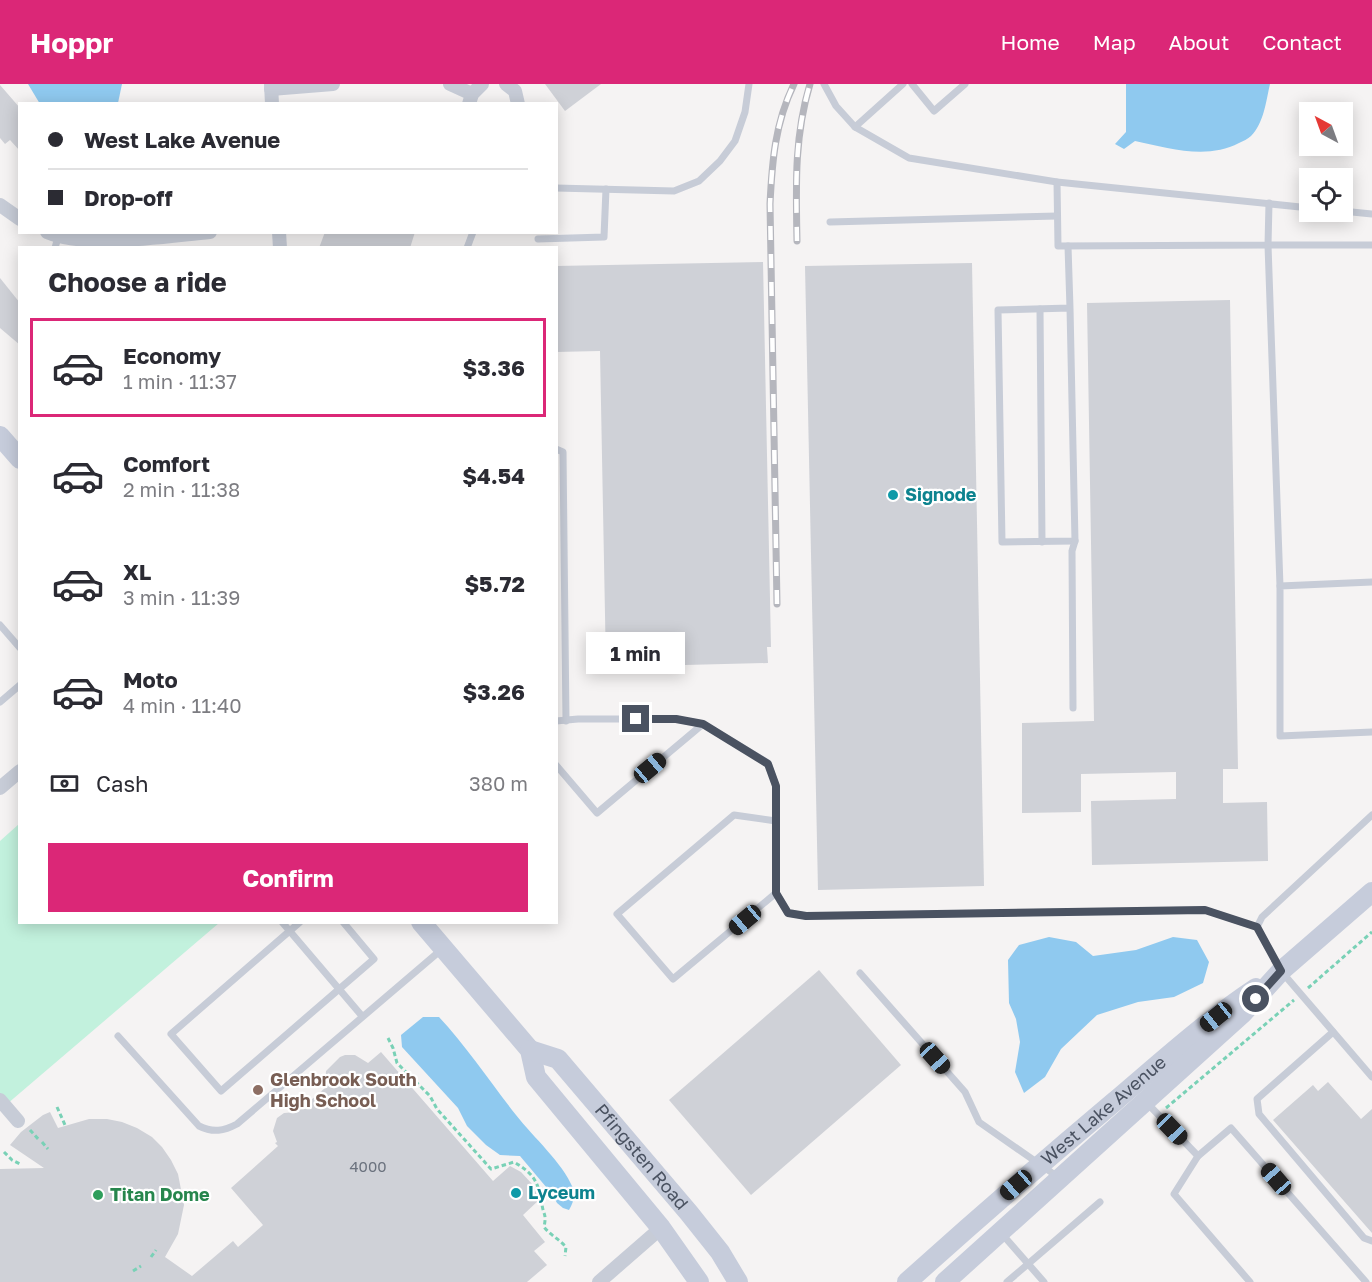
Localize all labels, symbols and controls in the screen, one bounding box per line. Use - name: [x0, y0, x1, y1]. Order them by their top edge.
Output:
- text: Hoppr: [30, 26, 113, 59]
- text: Home: [1000, 29, 1060, 55]
- text: Map: [1093, 29, 1136, 55]
- text: About: [1169, 29, 1229, 55]
- text: Contact: [1262, 29, 1342, 55]
- north arrow: [1299, 102, 1353, 156]
- map controls: [1299, 102, 1353, 222]
- text: West Lake Avenue: [84, 126, 280, 153]
- button: locate: [1299, 168, 1353, 222]
- text: Drop-off: [84, 184, 173, 211]
- text: Choose a ride: [48, 266, 227, 298]
- icon: car: [51, 341, 105, 395]
- text: Economy: [123, 342, 221, 369]
- text: $3.36: [462, 354, 525, 381]
- text: 1 min · 11:37: [123, 369, 237, 393]
- icon: car: [51, 449, 105, 503]
- text: Comfort: [123, 450, 210, 477]
- text: $4.54: [462, 462, 525, 489]
- text: 2 min · 11:38: [123, 477, 240, 501]
- place label: Signode: [905, 483, 977, 505]
- marker: Signode: [886, 488, 900, 502]
- icon: car: [51, 557, 105, 611]
- text: XL: [123, 558, 151, 585]
- text: $5.72: [464, 570, 525, 597]
- text: 3 min · 11:39: [123, 585, 240, 609]
- callout: 1 min: [586, 632, 686, 674]
- text: 1 min: [610, 641, 661, 665]
- icon: car: [51, 665, 105, 719]
- text: Moto: [123, 666, 178, 693]
- text: $3.26: [462, 678, 525, 705]
- text: 4 min · 11:40: [123, 693, 242, 717]
- route end: [622, 705, 649, 732]
- car: [630, 750, 670, 786]
- icon: cash: [48, 767, 81, 800]
- text: Cash: [96, 770, 149, 797]
- text: 380 m: [469, 771, 528, 795]
- button: Confirm: [48, 843, 528, 912]
- car: [725, 902, 765, 938]
- route start: [1242, 985, 1269, 1012]
- car: [1196, 999, 1236, 1035]
- car: [916, 1039, 954, 1077]
- street label: West Lake Avenue: [1036, 1050, 1170, 1169]
- place label: Glenbrook South High School: [270, 1068, 417, 1111]
- marker: Glenbrook South High School: [251, 1083, 265, 1097]
- street label: Pfingsten Road: [591, 1099, 693, 1214]
- car: [1153, 1110, 1191, 1148]
- house number: 4000: [349, 1157, 387, 1175]
- car: [1257, 1160, 1295, 1198]
- car: [997, 1166, 1035, 1204]
- place label: Lyceum: [528, 1181, 595, 1203]
- place label: Titan Dome: [110, 1183, 210, 1205]
- marker: Lyceum: [509, 1186, 523, 1200]
- marker: Titan Dome: [91, 1188, 105, 1202]

